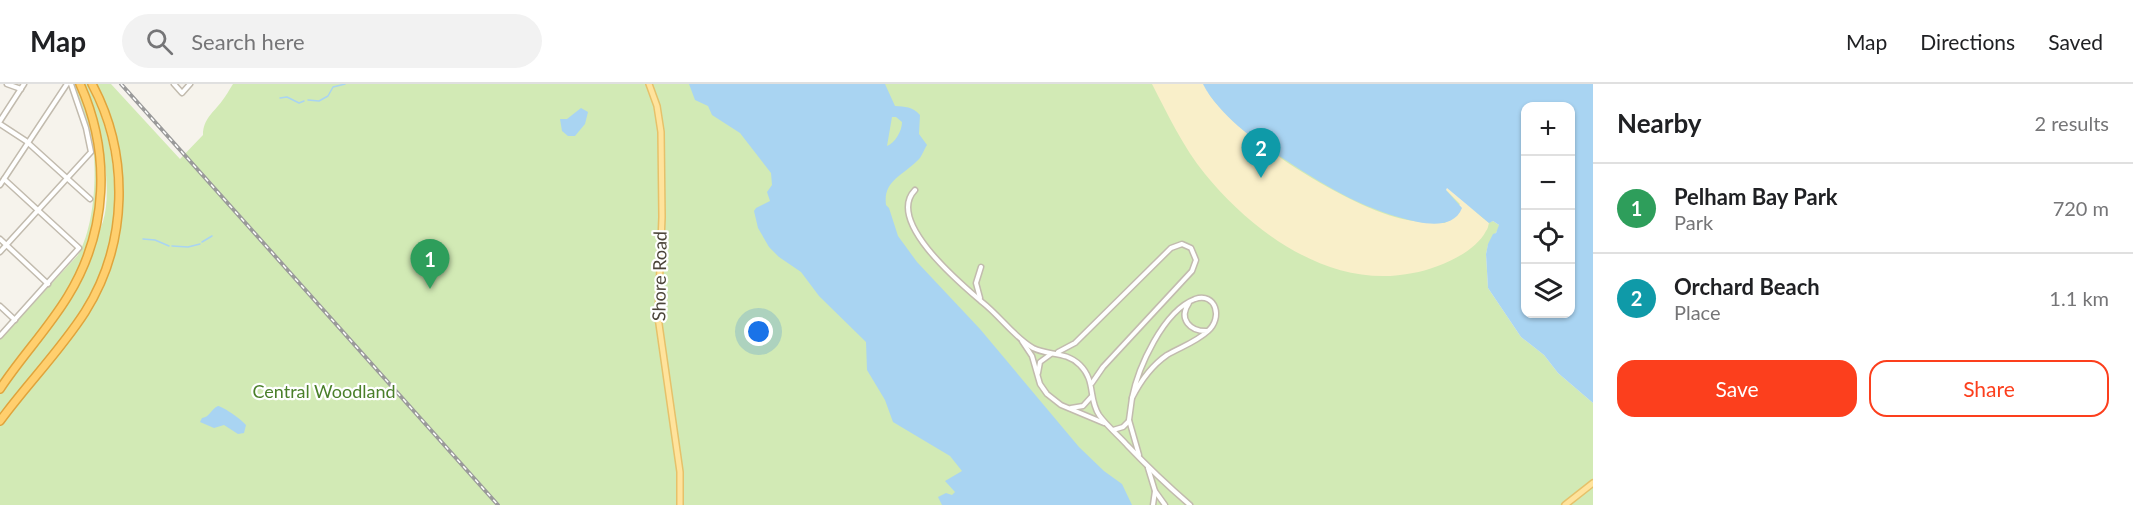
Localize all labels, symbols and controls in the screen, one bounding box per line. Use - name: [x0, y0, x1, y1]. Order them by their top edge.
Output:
- search box: [122, 14, 542, 68]
- text: Map: [30, 24, 86, 58]
- icon: search: [143, 25, 176, 58]
- text: Search here: [191, 28, 305, 55]
- text: Map: [1846, 29, 1887, 54]
- text: Directions: [1920, 29, 2015, 54]
- text: Saved: [2048, 29, 2103, 54]
- map controls: [1521, 102, 1575, 318]
- button: +: [1521, 102, 1575, 156]
- text: Nearby: [1617, 107, 1702, 139]
- text: 2 results: [2034, 111, 2109, 135]
- pin: 2: [1242, 128, 1280, 178]
- button: −: [1521, 156, 1575, 210]
- text: Pelham Bay Park: [1674, 183, 1838, 210]
- text: 1: [1631, 196, 1642, 220]
- text: 720 m: [2053, 196, 2109, 220]
- button: locate: [1521, 210, 1575, 264]
- text: Park: [1674, 210, 1713, 234]
- street label: Shore Road: [647, 231, 671, 321]
- pin: 1: [410, 240, 450, 289]
- button: layers: [1521, 264, 1575, 318]
- text: Orchard Beach: [1674, 273, 1820, 300]
- text: 2: [1631, 286, 1642, 310]
- text: 1.1 km: [2049, 286, 2109, 310]
- text: Place: [1674, 300, 1721, 324]
- your location: [744, 317, 773, 346]
- button: Save: [1617, 360, 1857, 417]
- button: Share: [1869, 360, 2109, 417]
- park label: Central Woodland: [252, 380, 396, 402]

